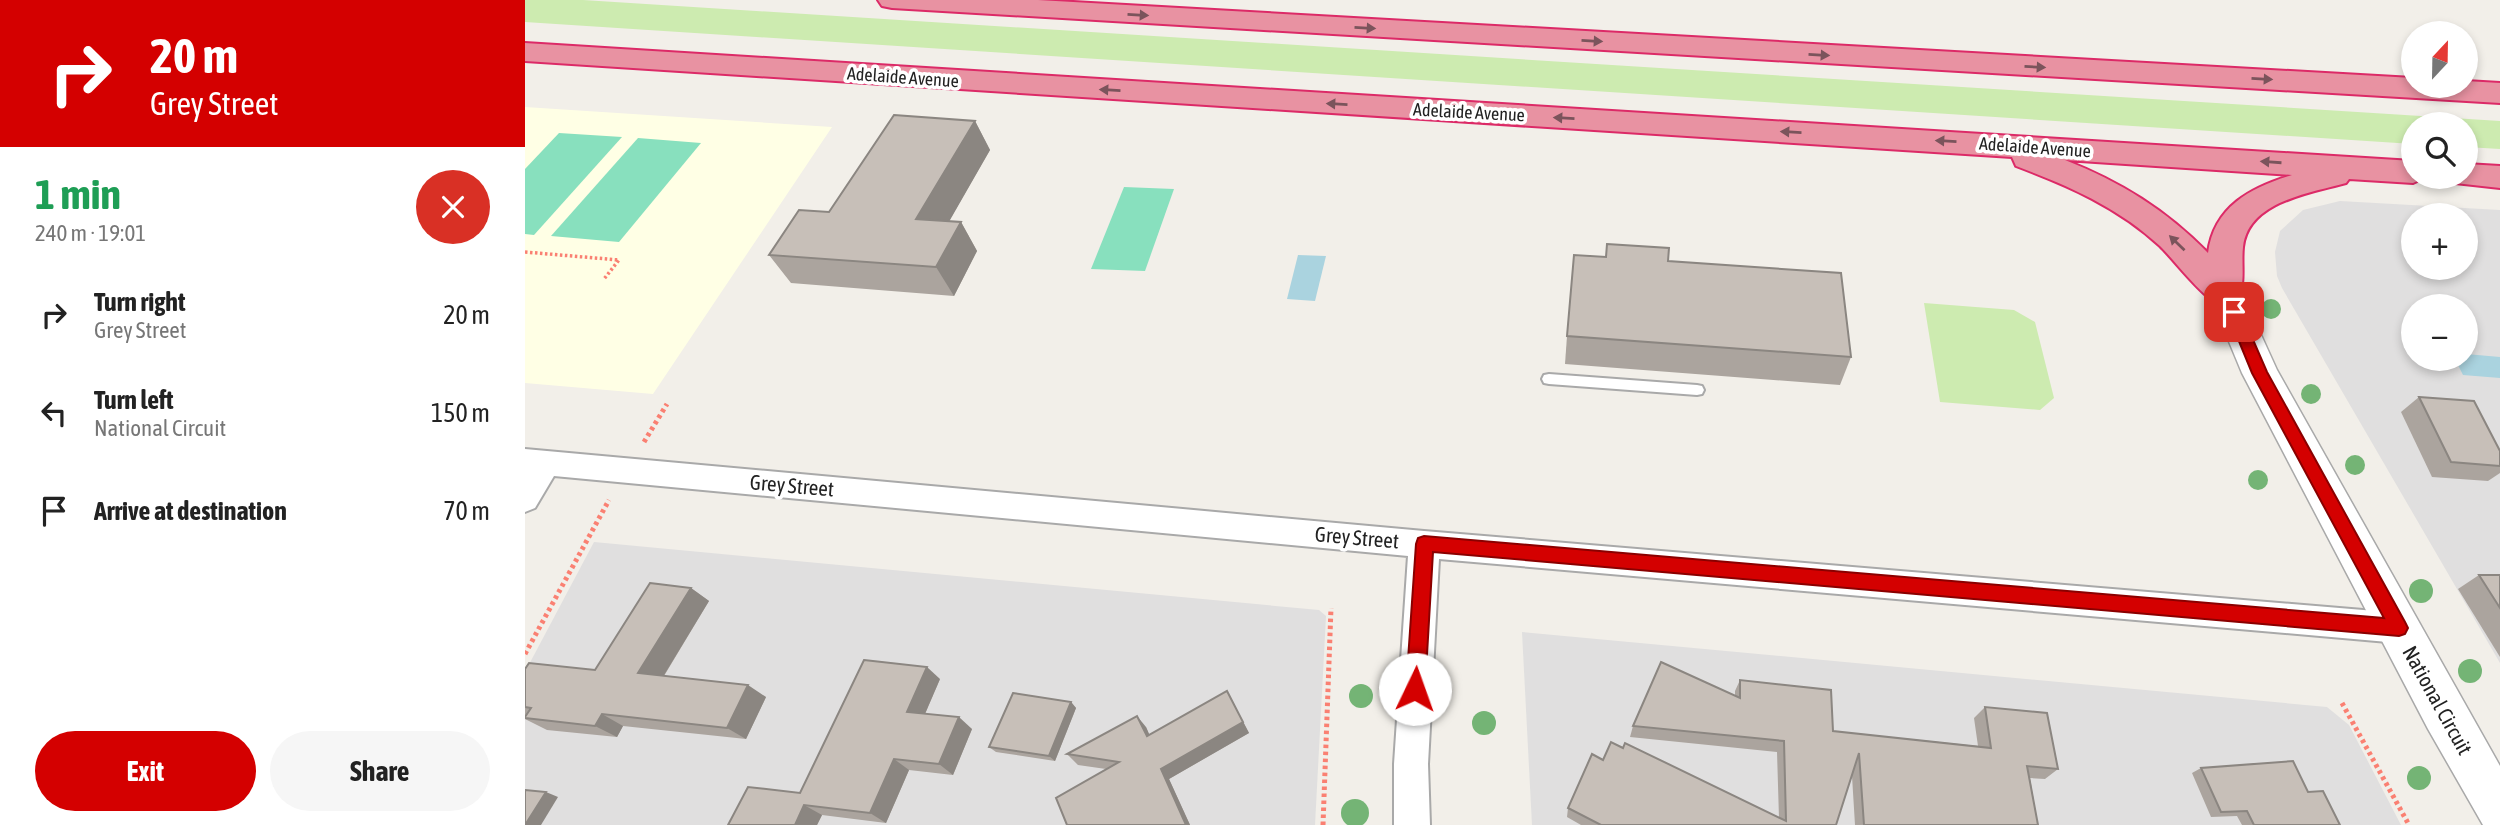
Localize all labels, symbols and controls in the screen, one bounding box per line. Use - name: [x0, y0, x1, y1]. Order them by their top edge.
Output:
- one-way arrow: [1127, 10, 1149, 21]
- north arrow: [2401, 21, 2478, 98]
- map controls: [2401, 21, 2478, 371]
- one-way arrow: [1354, 23, 1376, 34]
- text: 20 m: [150, 27, 238, 83]
- icon: right: [35, 28, 126, 119]
- one-way arrow: [1582, 36, 1604, 47]
- one-way arrow: [1809, 49, 1831, 60]
- one-way arrow: [2024, 62, 2046, 73]
- street label: Adelaide Avenue: [846, 63, 960, 91]
- one-way arrow: [2251, 74, 2273, 85]
- one-way arrow: [1099, 84, 1121, 95]
- text: Grey Street: [150, 85, 278, 122]
- one-way arrow: [1326, 98, 1348, 109]
- street label: Adelaide Avenue: [1413, 99, 1525, 125]
- one-way arrow: [1553, 112, 1575, 123]
- button: search: [2401, 112, 2478, 189]
- one-way arrow: [1780, 126, 1802, 137]
- street label: Adelaide Avenue: [1978, 133, 2092, 161]
- one-way arrow: [1935, 135, 1957, 146]
- one-way arrow: [2260, 156, 2282, 167]
- text: 1 min: [35, 170, 121, 218]
- button: close: [416, 170, 490, 244]
- button: +: [2401, 203, 2478, 280]
- text: 240 m · 19:01: [35, 220, 146, 246]
- one-way arrow: [2169, 236, 2186, 252]
- pin: [2204, 282, 2264, 342]
- text: Turn right: [94, 287, 185, 317]
- icon: arrive: [2215, 293, 2253, 331]
- button: −: [2401, 294, 2478, 371]
- icon: right: [35, 296, 73, 334]
- text: 20 m: [443, 300, 490, 330]
- text: Grey Street: [94, 317, 186, 343]
- text: Turn left: [94, 385, 174, 415]
- icon: left: [35, 394, 73, 432]
- text: 150 m: [431, 398, 490, 428]
- text: National Circuit: [94, 415, 226, 441]
- street label: Grey Street: [749, 469, 835, 501]
- icon: arrive: [35, 492, 73, 530]
- text: Arrive at destination: [94, 496, 287, 526]
- text: 70 m: [443, 496, 490, 526]
- street label: Grey Street: [1314, 521, 1400, 553]
- street label: National Circuit: [2398, 641, 2478, 759]
- position arrow: [1378, 652, 1452, 726]
- button: Exit: [35, 731, 256, 811]
- button: Share: [270, 731, 490, 811]

